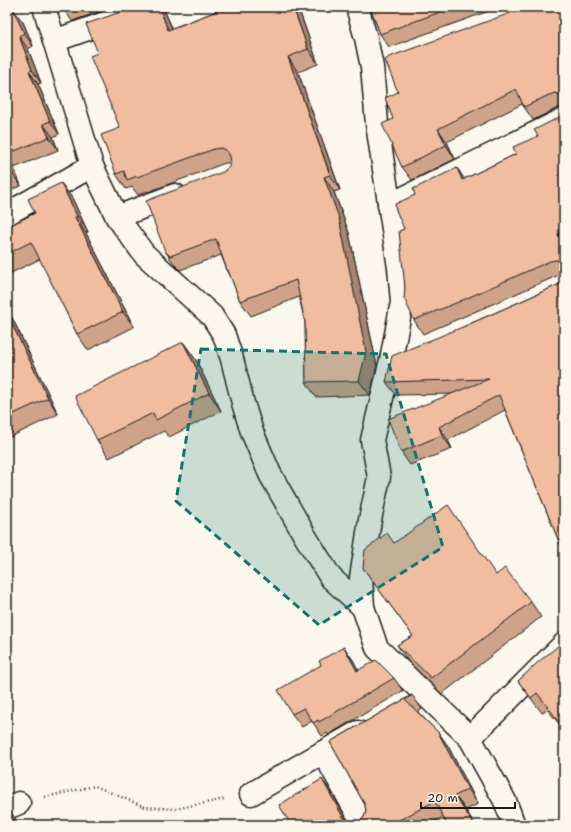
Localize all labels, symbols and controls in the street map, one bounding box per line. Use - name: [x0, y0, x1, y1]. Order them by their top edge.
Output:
- scale bar: [421, 784, 515, 810]
- text: 20 m: [427, 790, 458, 806]

